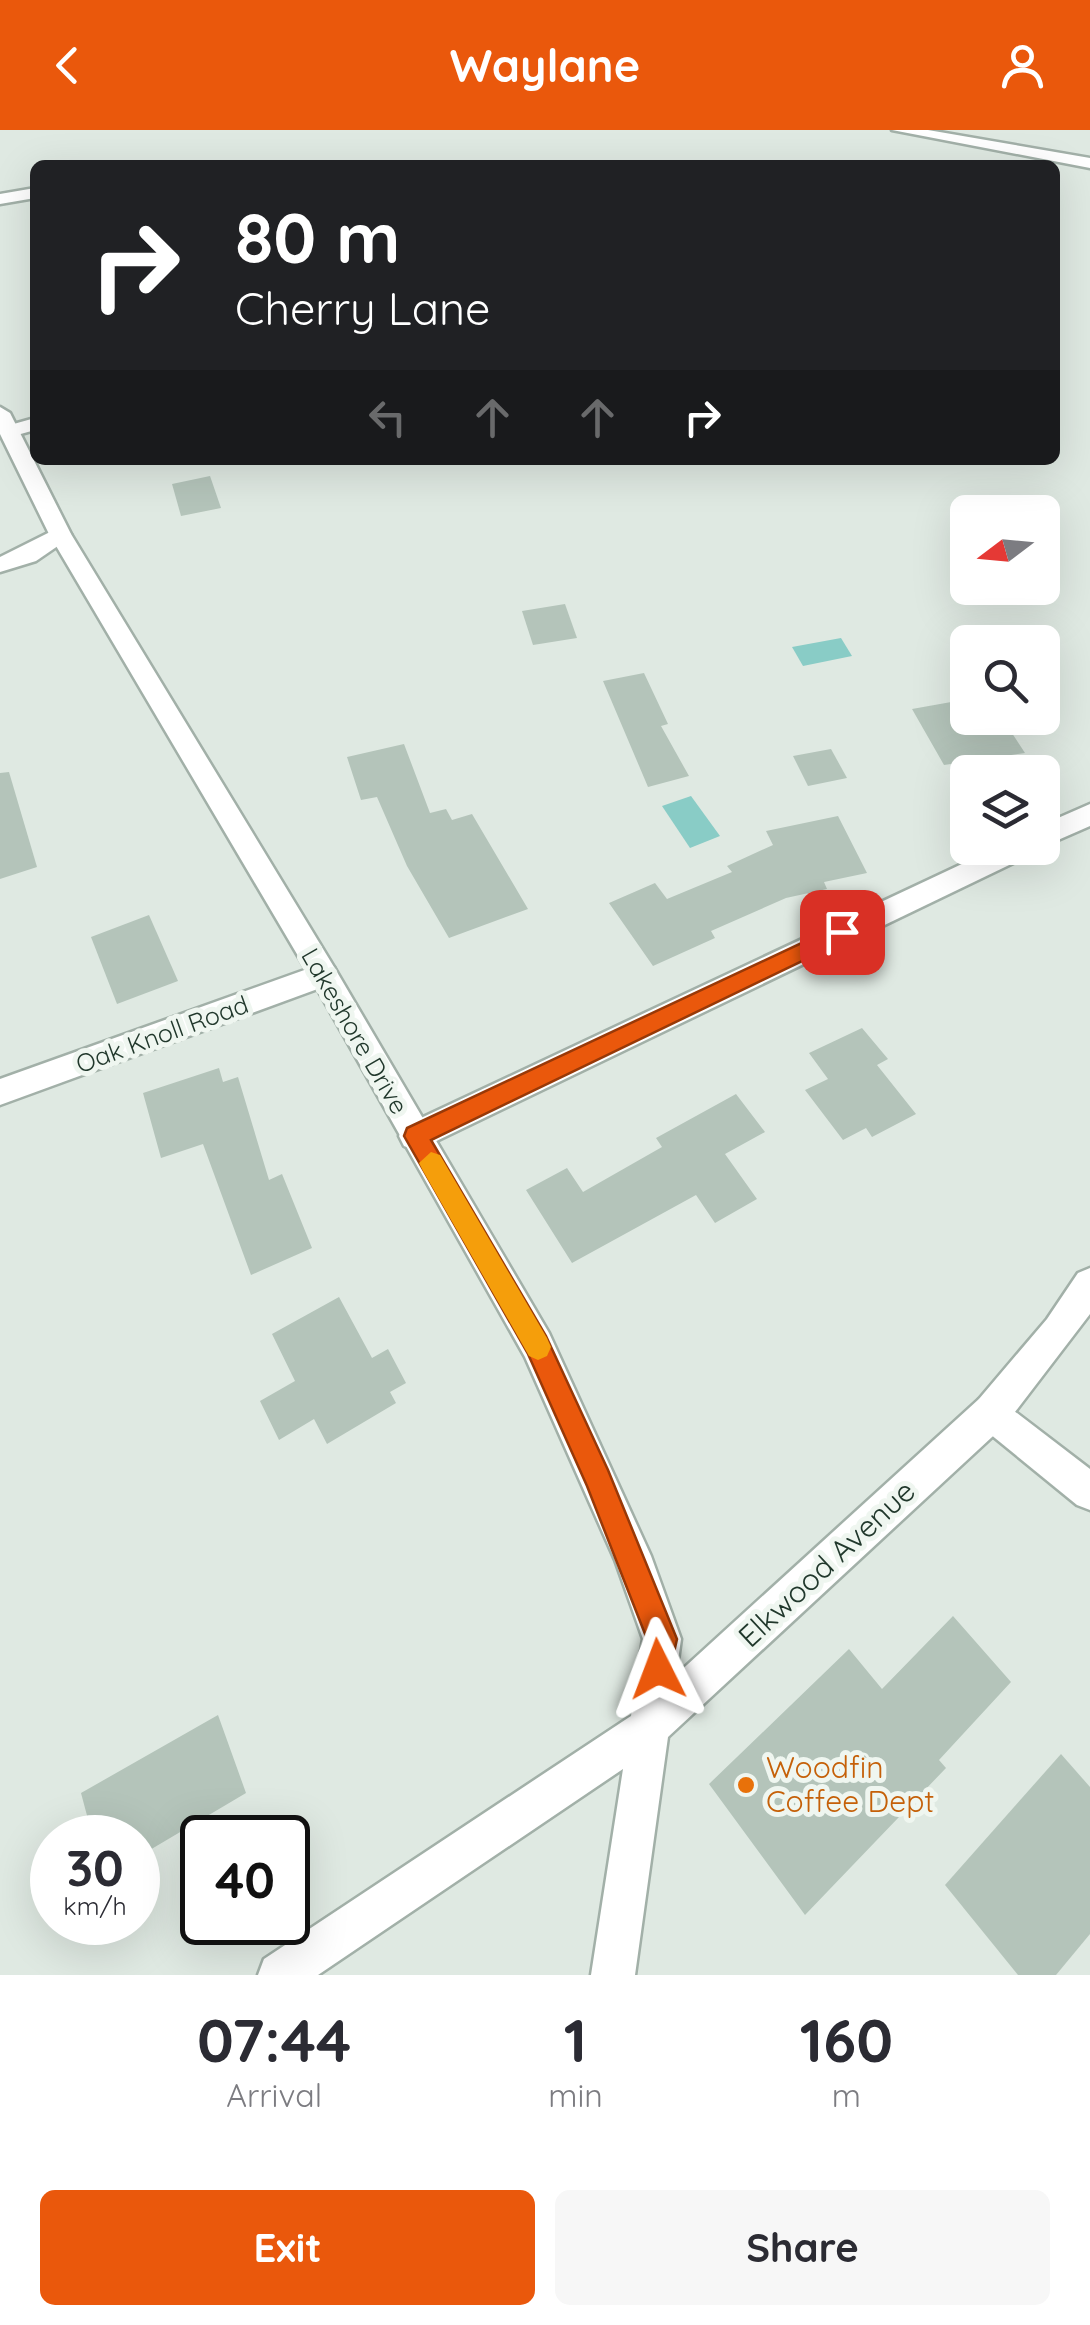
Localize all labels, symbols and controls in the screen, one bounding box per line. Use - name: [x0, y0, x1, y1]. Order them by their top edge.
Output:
- text: Waylane: [450, 37, 640, 93]
- icon: back: [40, 38, 95, 93]
- icon: person: [995, 38, 1050, 93]
- text: 80 m: [235, 193, 400, 281]
- icon: right: [70, 200, 200, 330]
- text: Cherry Lane: [235, 280, 491, 336]
- icon: left: [360, 390, 415, 445]
- icon: ahead: [465, 390, 520, 445]
- icon: ahead: [570, 390, 625, 445]
- icon: right: [675, 390, 730, 445]
- north arrow: [950, 495, 1060, 605]
- map controls: [950, 495, 1060, 865]
- button: search: [950, 625, 1060, 735]
- button: layers: [950, 755, 1060, 865]
- pin: [800, 890, 885, 975]
- icon: arrive: [815, 905, 870, 960]
- street label: Lakeshore Drive: [295, 942, 416, 1119]
- street label: Oak Knoll Road: [71, 988, 252, 1079]
- street label: Elkwood Avenue: [730, 1472, 923, 1655]
- position arrow: [606, 1617, 710, 1721]
- place label: Woodfin Coffee Dept: [766, 1748, 935, 1820]
- marker: Woodfin Coffee Dept: [735, 1774, 757, 1796]
- speed limit sign: 40: [180, 1815, 310, 1945]
- text: 30: [66, 1836, 124, 1899]
- text: km/h: [63, 1890, 127, 1921]
- text: 07:44: [197, 2002, 351, 2077]
- text: 1: [564, 2002, 587, 2077]
- text: 160: [800, 2002, 893, 2077]
- text: Arrival: [226, 2075, 322, 2115]
- text: min: [548, 2075, 603, 2115]
- text: m: [832, 2075, 861, 2115]
- button: Exit: [40, 2190, 535, 2305]
- button: Share: [555, 2190, 1050, 2305]

